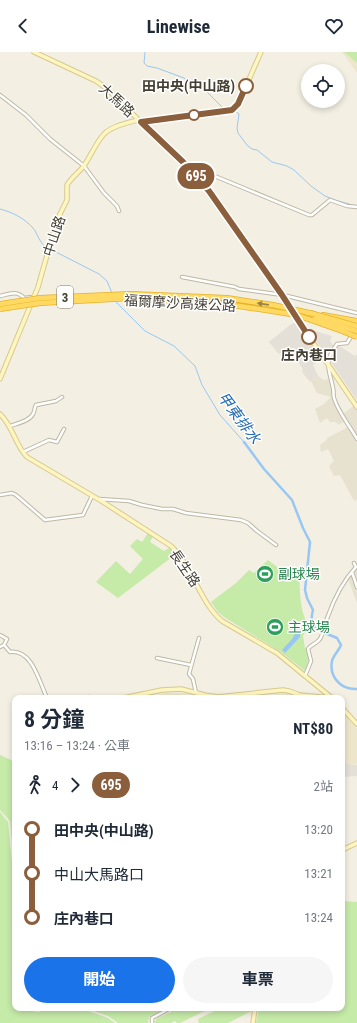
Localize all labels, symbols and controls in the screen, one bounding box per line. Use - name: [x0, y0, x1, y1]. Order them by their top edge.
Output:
- icon: back: [12, 15, 34, 37]
- icon: heart: [323, 15, 345, 37]
- text: Linewise: [147, 16, 210, 37]
- map controls: [301, 64, 345, 108]
- button: locate: [301, 64, 345, 108]
- place label: 田中央(中山路): [142, 78, 235, 95]
- marker: 田中央(中山路): [238, 78, 254, 94]
- street label: 大馬路: [96, 80, 138, 120]
- unlabelled marker: [188, 109, 200, 121]
- line badge: 695: [173, 163, 219, 189]
- text: 695: [185, 168, 207, 184]
- street label: 中山路: [40, 214, 68, 258]
- road number: 3: [57, 286, 73, 308]
- street label: 福爾摩沙高速公路: [124, 292, 236, 314]
- one-way arrow: [257, 301, 269, 307]
- marker: 庄內巷口: [301, 329, 317, 345]
- place label: 庄內巷口: [281, 347, 337, 363]
- water label: 甲東排水: [214, 389, 265, 448]
- street label: 長生路: [167, 546, 203, 590]
- sports icon: 副球場: [255, 564, 275, 584]
- place label: 副球場: [278, 566, 320, 582]
- sports icon: 主球場: [265, 617, 285, 637]
- place label: 主球場: [288, 619, 330, 635]
- text: 8 分鐘: [24, 707, 84, 732]
- text: NT$80: [293, 720, 333, 738]
- text: 13:16 – 13:24 · 公車: [24, 738, 130, 753]
- icon: walk: [24, 774, 46, 796]
- icon: forward: [64, 774, 86, 796]
- text: 695: [100, 777, 122, 793]
- text: 4: [52, 778, 58, 793]
- text: 2站: [314, 779, 333, 794]
- text: 田中央(中山路): [54, 822, 154, 840]
- text: 13:20: [304, 822, 333, 837]
- text: 中山大馬路口: [54, 866, 144, 884]
- text: 13:21: [304, 866, 333, 881]
- text: 庄內巷口: [54, 910, 114, 928]
- text: 13:24: [304, 910, 333, 925]
- button: 開始: [24, 957, 175, 1003]
- button: 車票: [183, 957, 333, 1003]

